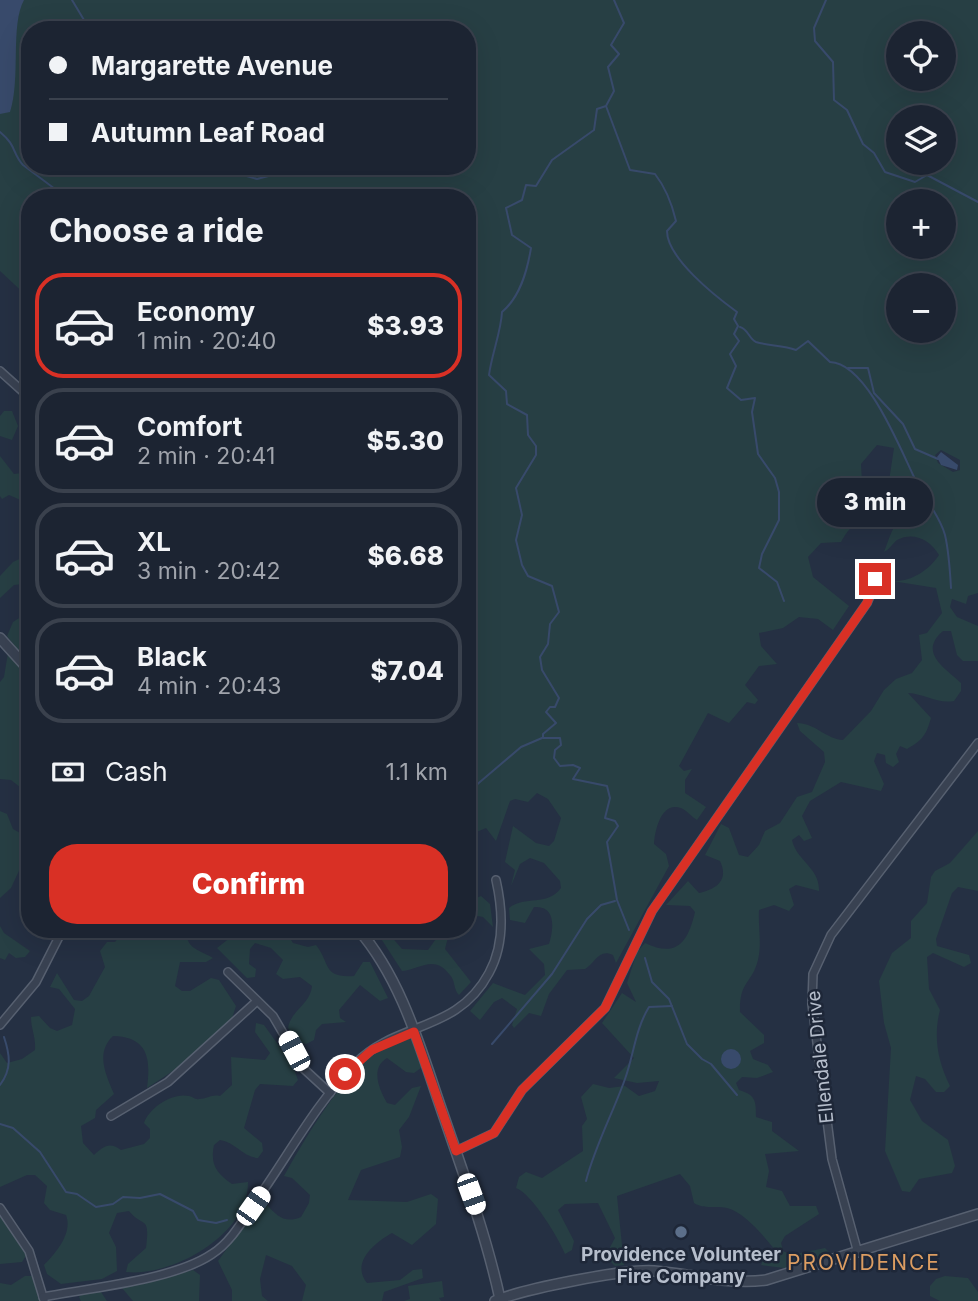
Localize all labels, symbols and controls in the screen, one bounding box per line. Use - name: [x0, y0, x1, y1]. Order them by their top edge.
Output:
- map controls: [886, 21, 956, 343]
- button: locate: [886, 21, 956, 91]
- text: Margarette Avenue: [91, 50, 333, 81]
- button: layers: [886, 105, 956, 175]
- text: Autumn Leaf Road: [91, 117, 325, 148]
- button: +: [886, 189, 956, 259]
- text: Choose a ride: [49, 211, 264, 250]
- button: −: [886, 273, 956, 343]
- icon: car: [53, 294, 116, 357]
- text: Economy: [137, 296, 255, 327]
- text: $3.93: [367, 310, 444, 341]
- text: 1 min · 20:40: [137, 327, 276, 355]
- icon: car: [53, 409, 116, 472]
- text: Comfort: [137, 411, 242, 442]
- text: $5.30: [367, 425, 444, 456]
- text: 2 min · 20:41: [137, 442, 275, 470]
- callout: 3 min: [817, 477, 933, 526]
- text: 3 min: [844, 488, 906, 516]
- icon: car: [53, 524, 116, 587]
- text: XL: [137, 526, 171, 557]
- text: $6.68: [368, 540, 444, 571]
- text: 3 min · 20:42: [137, 557, 281, 585]
- route end: [859, 563, 891, 595]
- icon: car: [53, 639, 116, 702]
- text: Black: [137, 641, 207, 672]
- text: $7.04: [371, 655, 444, 686]
- text: 4 min · 20:43: [137, 672, 281, 700]
- icon: cash: [49, 753, 87, 791]
- text: Cash: [105, 756, 168, 787]
- text: 1.1 km: [385, 758, 448, 786]
- button: Confirm: [49, 844, 448, 924]
- street label: Ellendale Drive: [802, 989, 838, 1125]
- car: [275, 1028, 314, 1074]
- route start: [329, 1058, 361, 1090]
- car: [454, 1171, 489, 1217]
- car: [233, 1183, 274, 1229]
- marker: Providence Volunteer Fire Company: [673, 1224, 689, 1240]
- place label: Providence Volunteer Fire Company: [581, 1243, 781, 1288]
- district label: PROVIDENCE: [787, 1250, 941, 1275]

